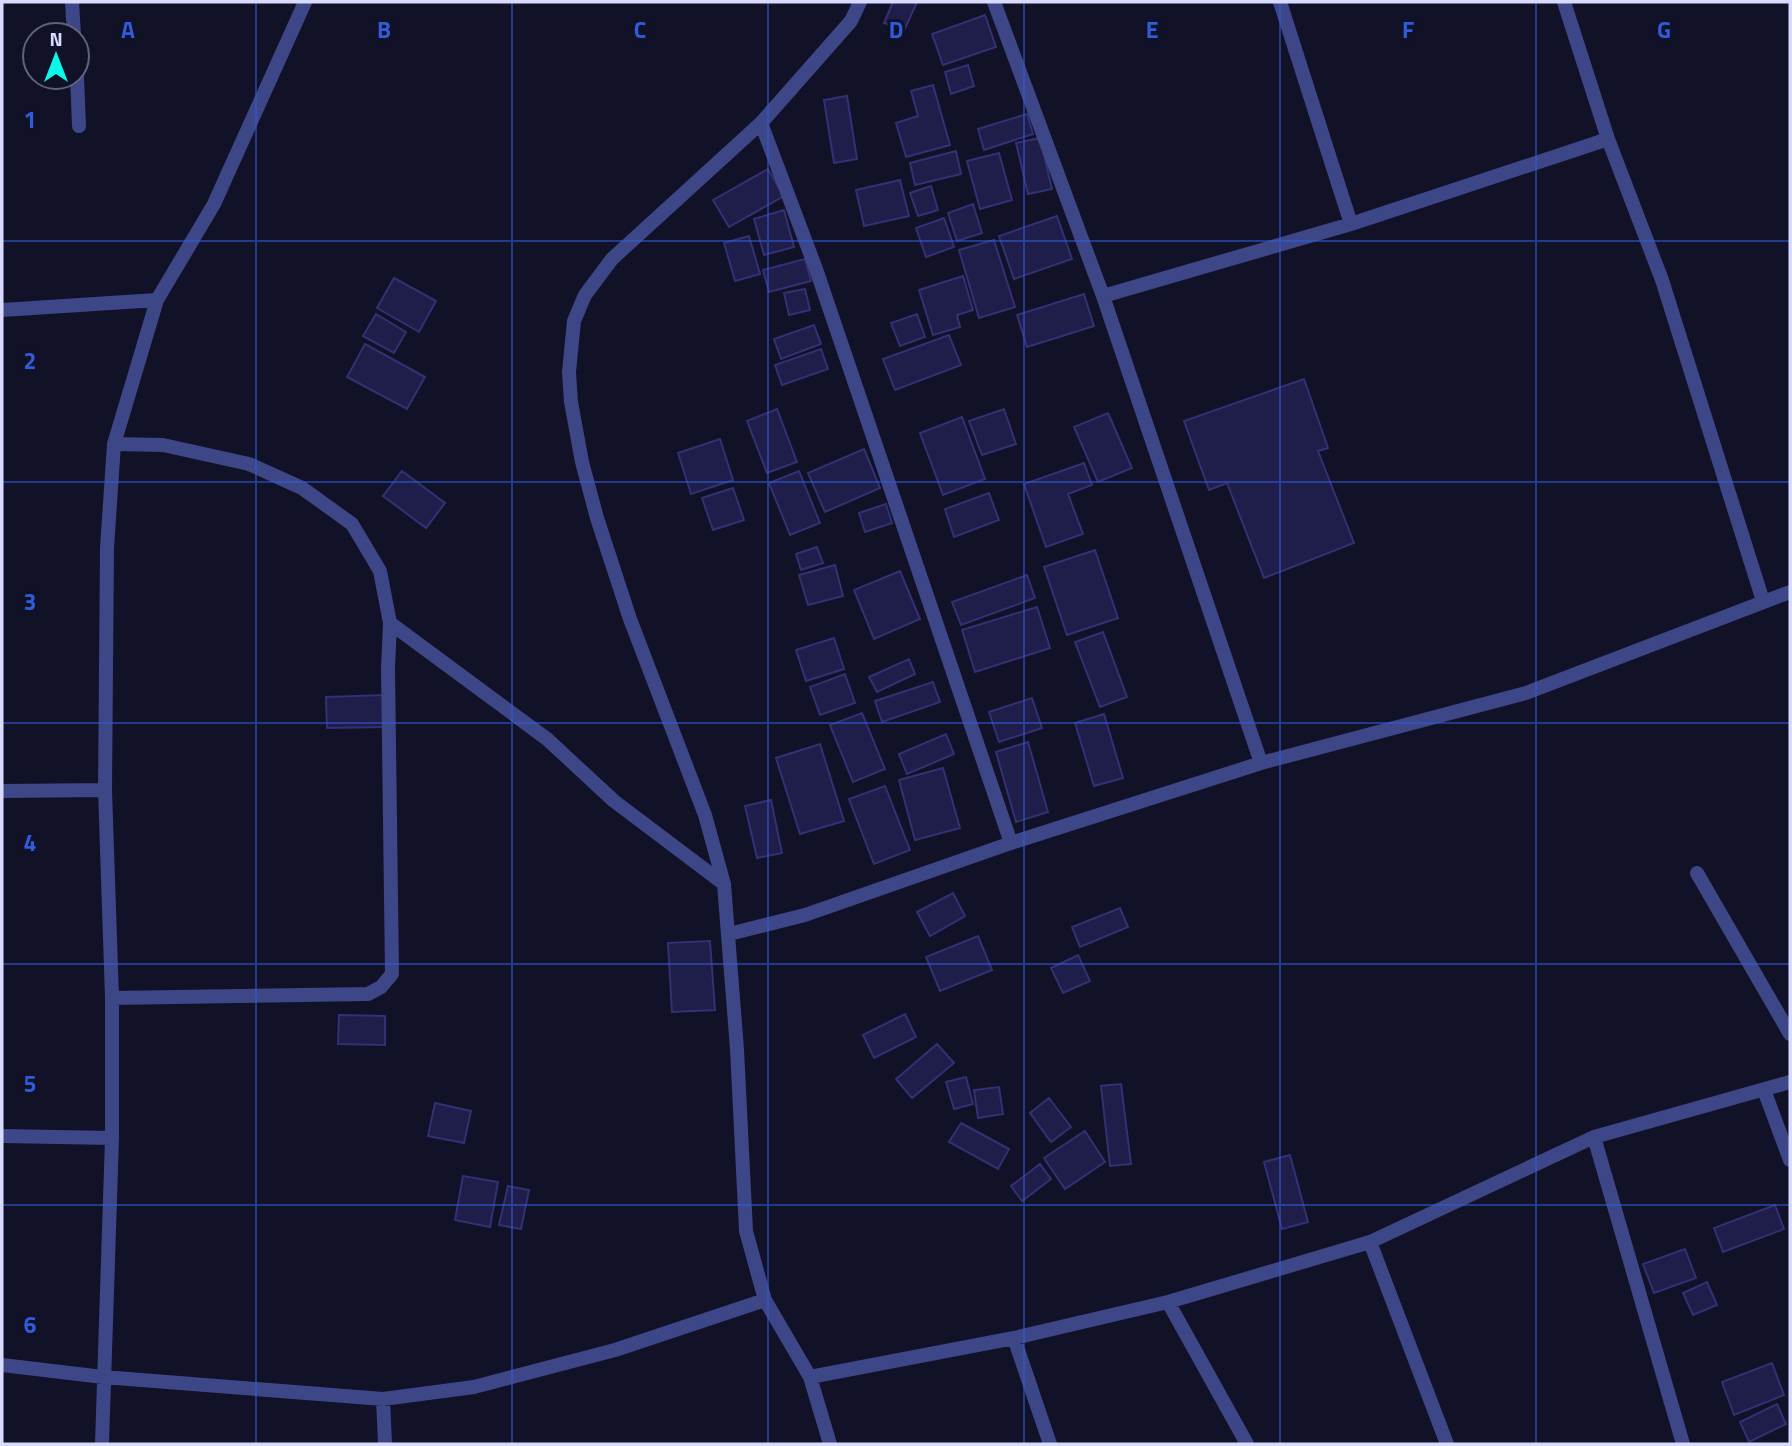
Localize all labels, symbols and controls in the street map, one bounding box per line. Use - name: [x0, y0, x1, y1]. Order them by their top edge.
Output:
- text: A: [121, 12, 135, 47]
- text: B: [377, 12, 391, 47]
- text: C: [634, 12, 646, 47]
- text: D: [889, 12, 903, 47]
- text: E: [1146, 12, 1158, 47]
- text: F: [1402, 12, 1414, 47]
- text: G: [1657, 12, 1671, 47]
- north arrow: [21, 21, 91, 91]
- text: N: [49, 24, 63, 53]
- text: 1: [24, 102, 36, 137]
- text: 2: [24, 343, 36, 378]
- text: 3: [24, 584, 36, 619]
- text: 4: [24, 825, 36, 860]
- text: 5: [24, 1066, 36, 1101]
- text: 6: [24, 1307, 37, 1342]

